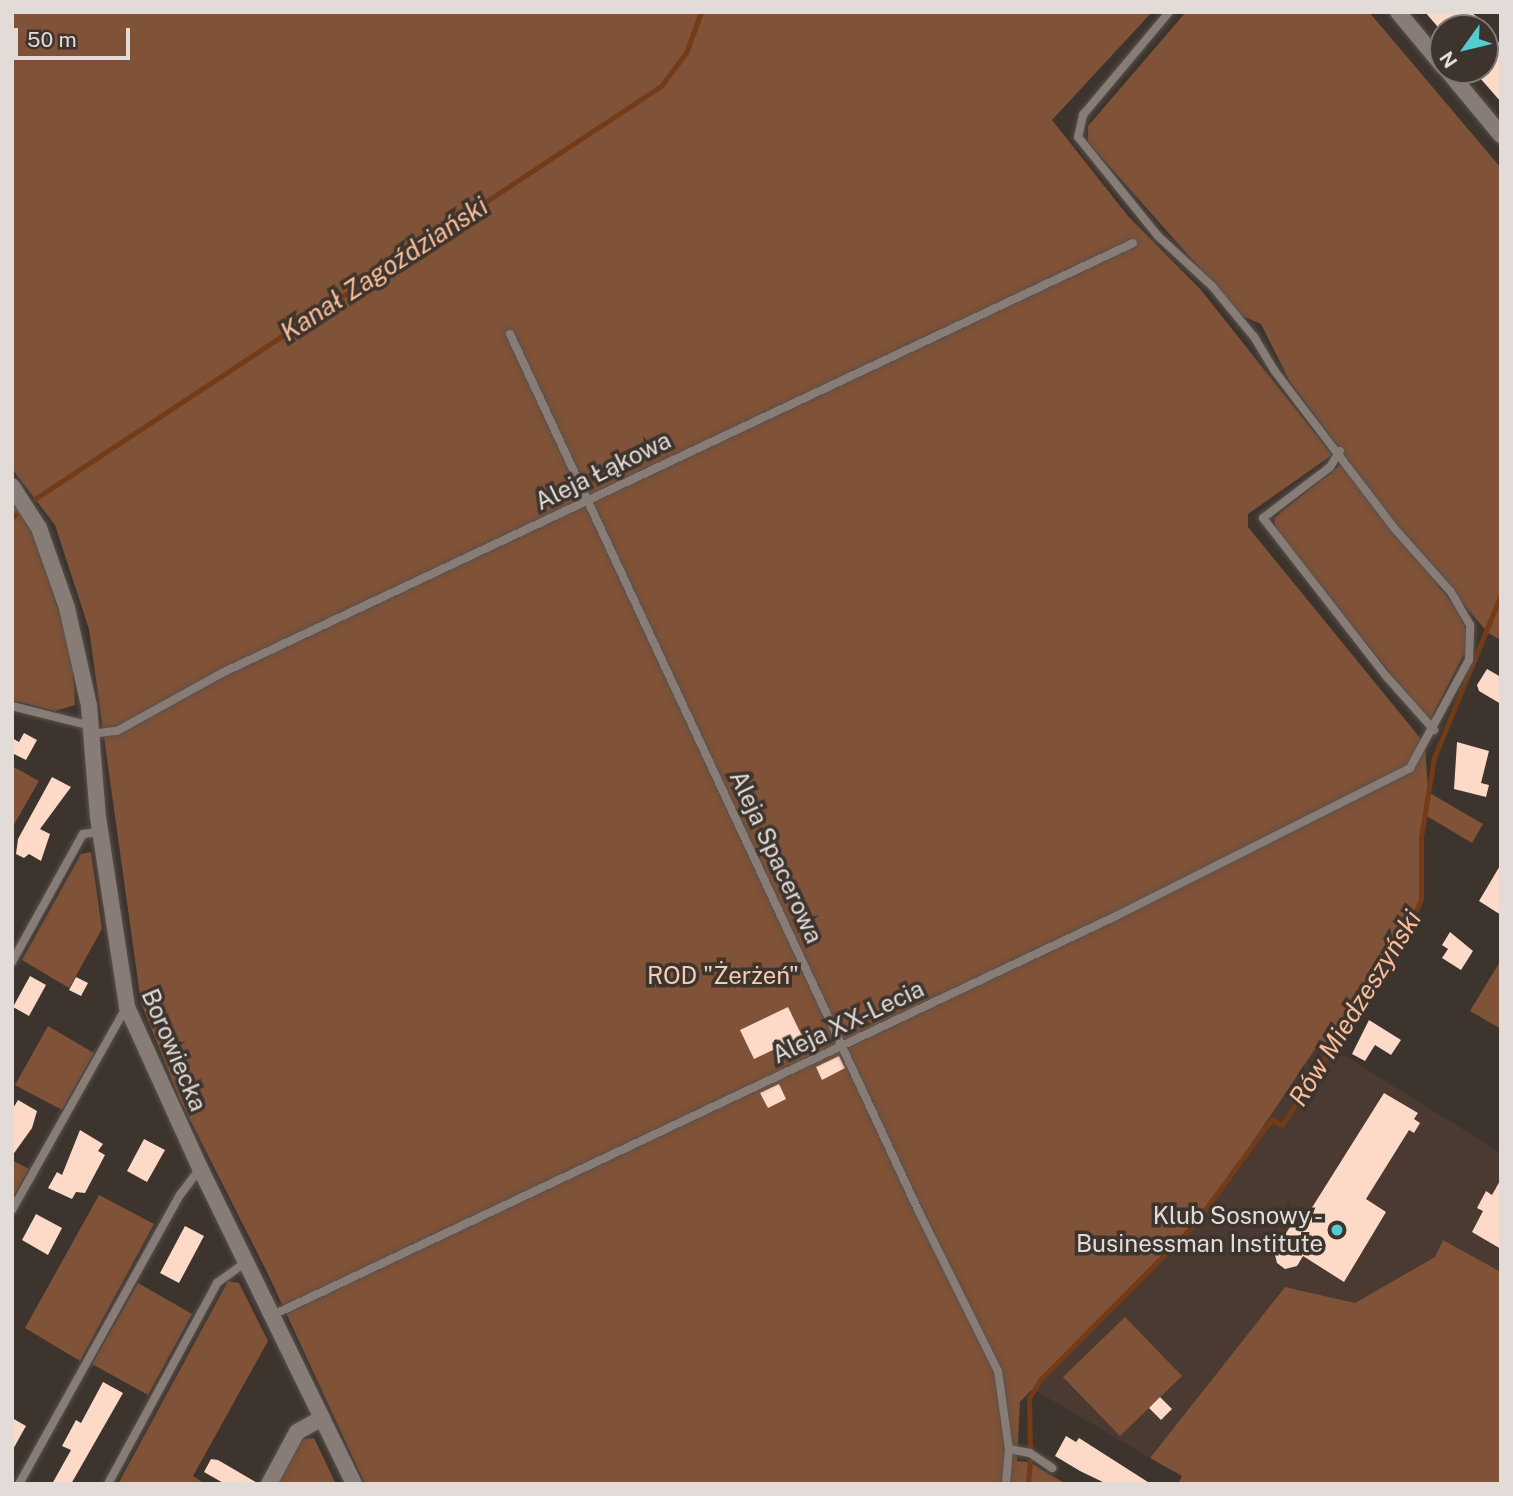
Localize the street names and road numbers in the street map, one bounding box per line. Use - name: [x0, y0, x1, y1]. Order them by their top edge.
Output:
- street label: Aleja Łąkowa: [530, 426, 676, 516]
- street label: Aleja Spacerowa: [723, 766, 829, 948]
- street label: Aleja XX-Lecia: [768, 974, 928, 1070]
- street label: Borowiecka: [135, 985, 213, 1115]

